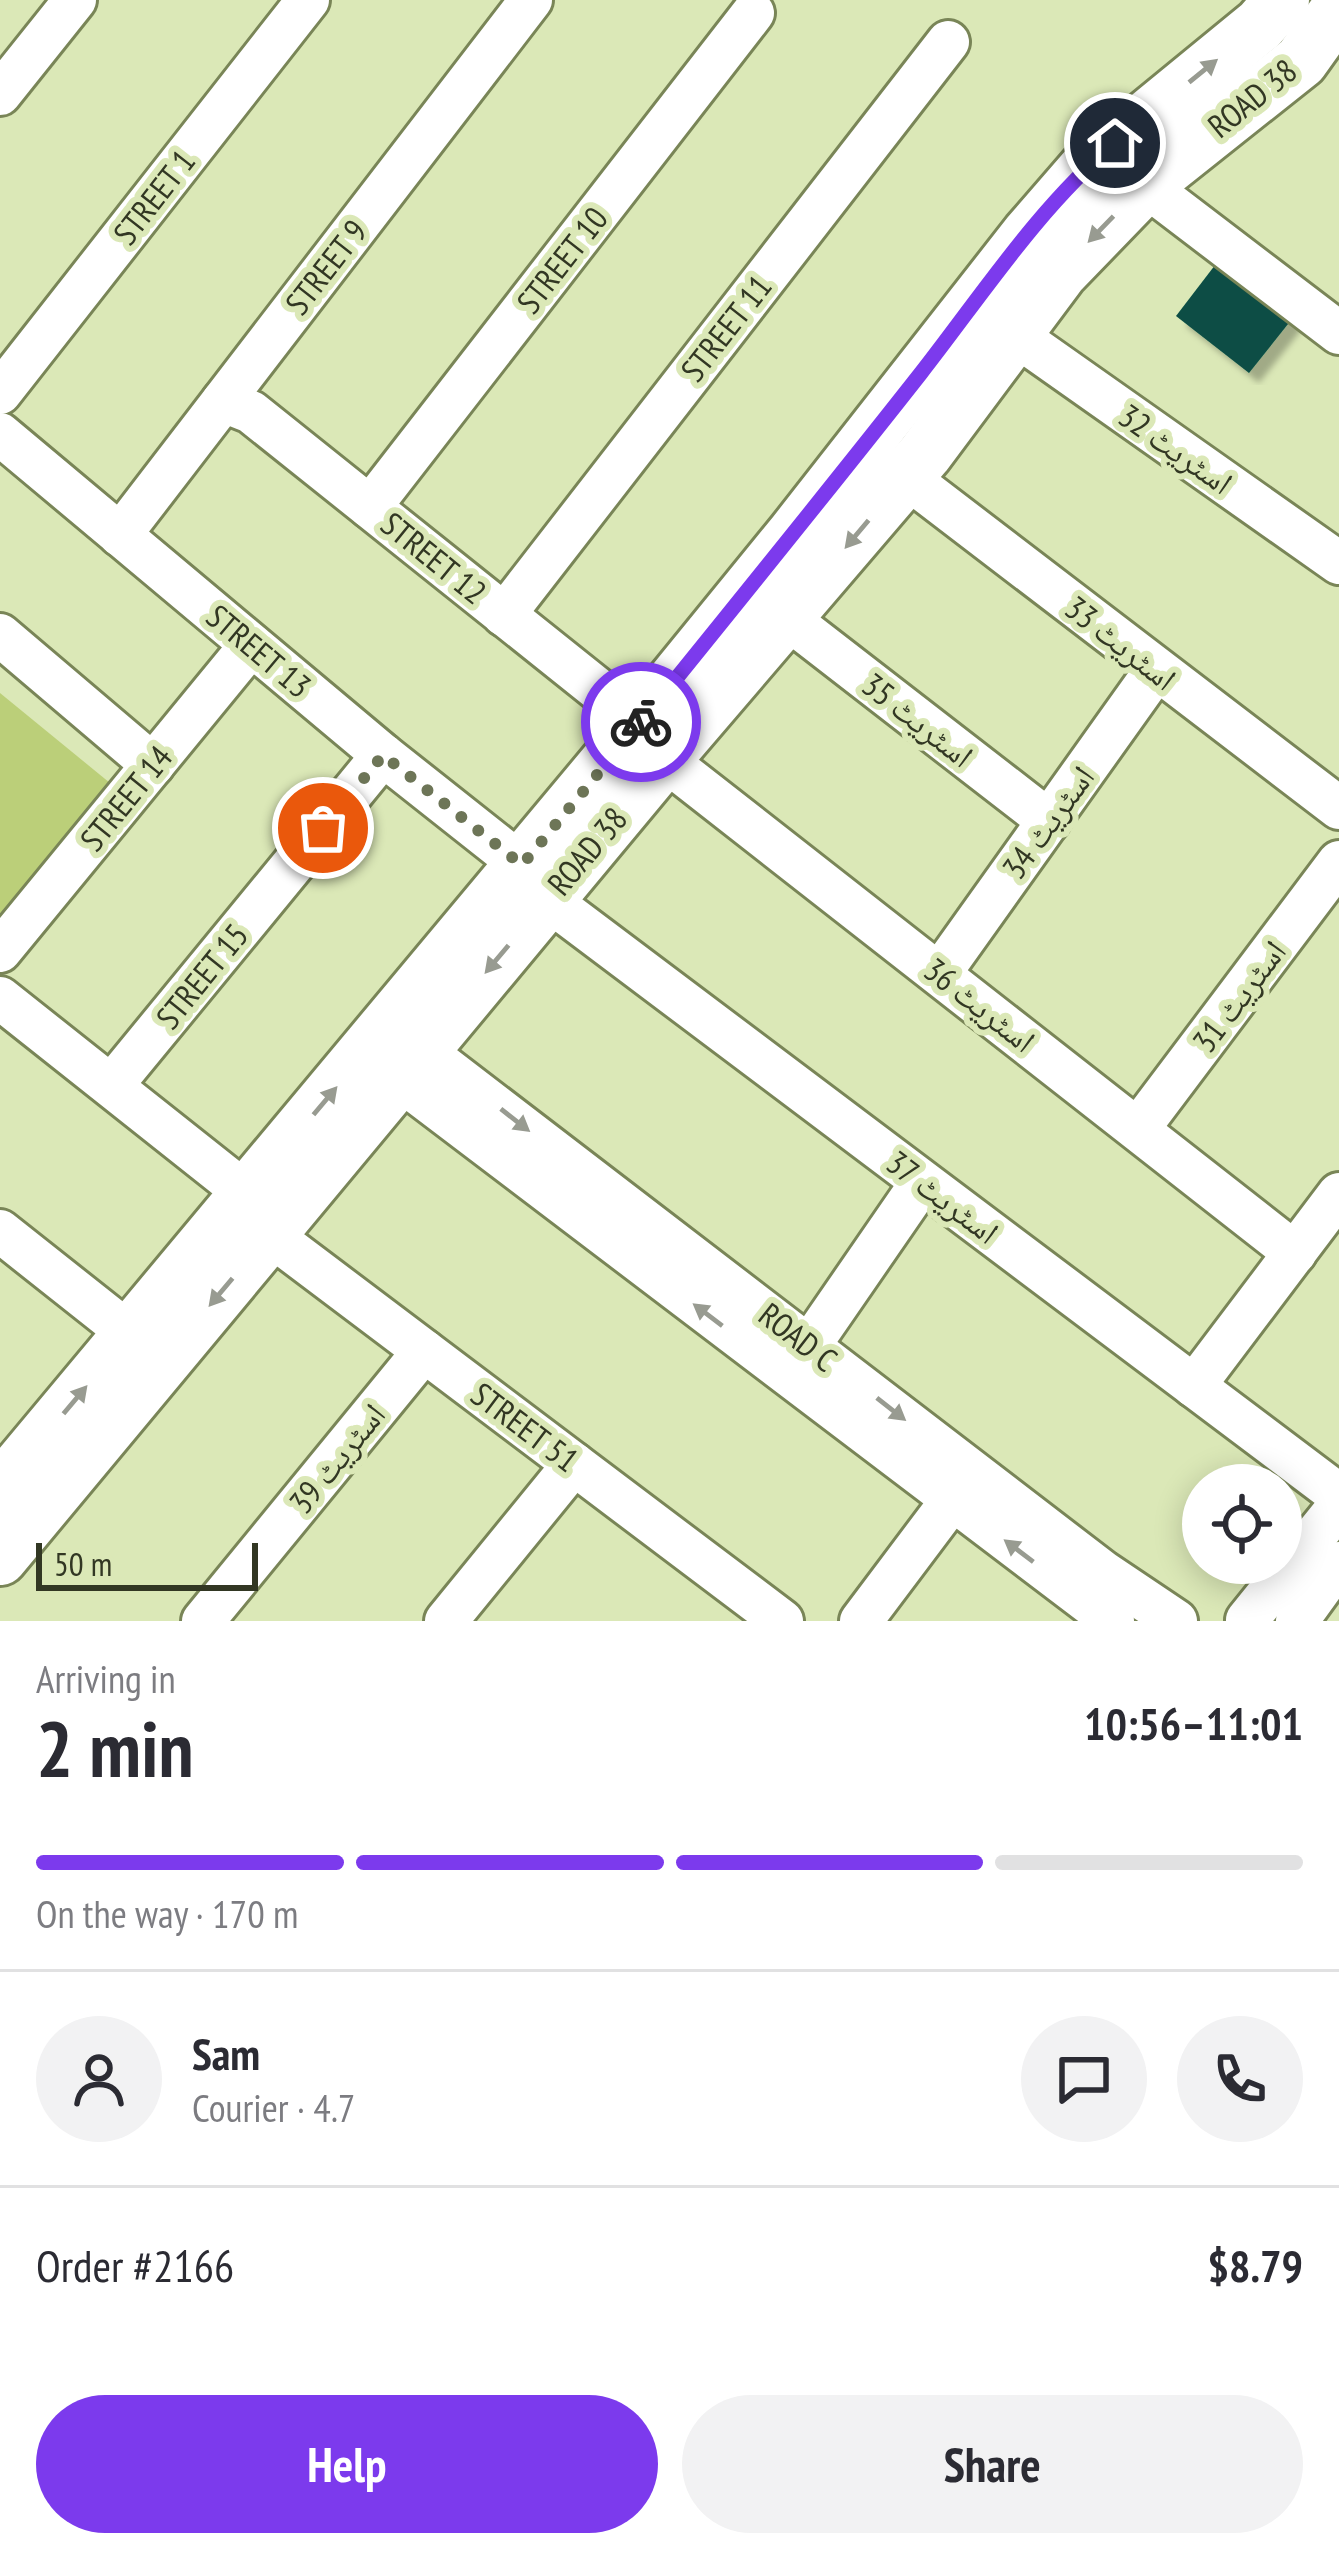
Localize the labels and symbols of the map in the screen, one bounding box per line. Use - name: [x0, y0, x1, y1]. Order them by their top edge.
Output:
- street label: ROAD 38: [1199, 49, 1305, 146]
- one-way arrow: [1187, 59, 1218, 84]
- pin: [1064, 92, 1166, 194]
- street label: STREET 1: [103, 141, 204, 253]
- street label: STREET 10: [507, 198, 617, 322]
- street label: STREET 9: [275, 211, 376, 323]
- one-way arrow: [1087, 214, 1115, 243]
- street label: STREET 11: [671, 266, 781, 390]
- street label: اسٹریٹ 32: [1111, 394, 1242, 503]
- street label: STREET 12: [373, 502, 496, 613]
- one-way arrow: [845, 519, 871, 549]
- street label: اسٹریٹ 33: [1057, 586, 1186, 699]
- street label: STREET 13: [198, 594, 320, 707]
- courier: [581, 662, 701, 782]
- street label: اسٹریٹ 35: [854, 663, 983, 776]
- street label: STREET 14: [70, 736, 181, 859]
- street label: اسٹریٹ 34: [992, 757, 1103, 887]
- pin: [272, 777, 374, 879]
- street label: ROAD 38: [537, 798, 636, 904]
- street label: STREET 15: [146, 914, 257, 1037]
- street label: اسٹریٹ 31: [1182, 931, 1295, 1060]
- one-way arrow: [484, 944, 510, 975]
- street label: اسٹریٹ 36: [916, 948, 1045, 1061]
- one-way arrow: [311, 1086, 337, 1116]
- one-way arrow: [500, 1107, 531, 1131]
- street label: اسٹریٹ 37: [879, 1140, 1008, 1253]
- one-way arrow: [208, 1277, 234, 1307]
- street label: ROAD C: [751, 1293, 846, 1380]
- one-way arrow: [693, 1303, 724, 1328]
- street label: STREET 51: [463, 1372, 588, 1481]
- one-way arrow: [61, 1385, 87, 1415]
- street label: اسٹریٹ 39: [279, 1394, 394, 1522]
- one-way arrow: [875, 1396, 907, 1421]
- scale bar: [36, 1537, 258, 1590]
- one-way arrow: [1004, 1539, 1035, 1563]

